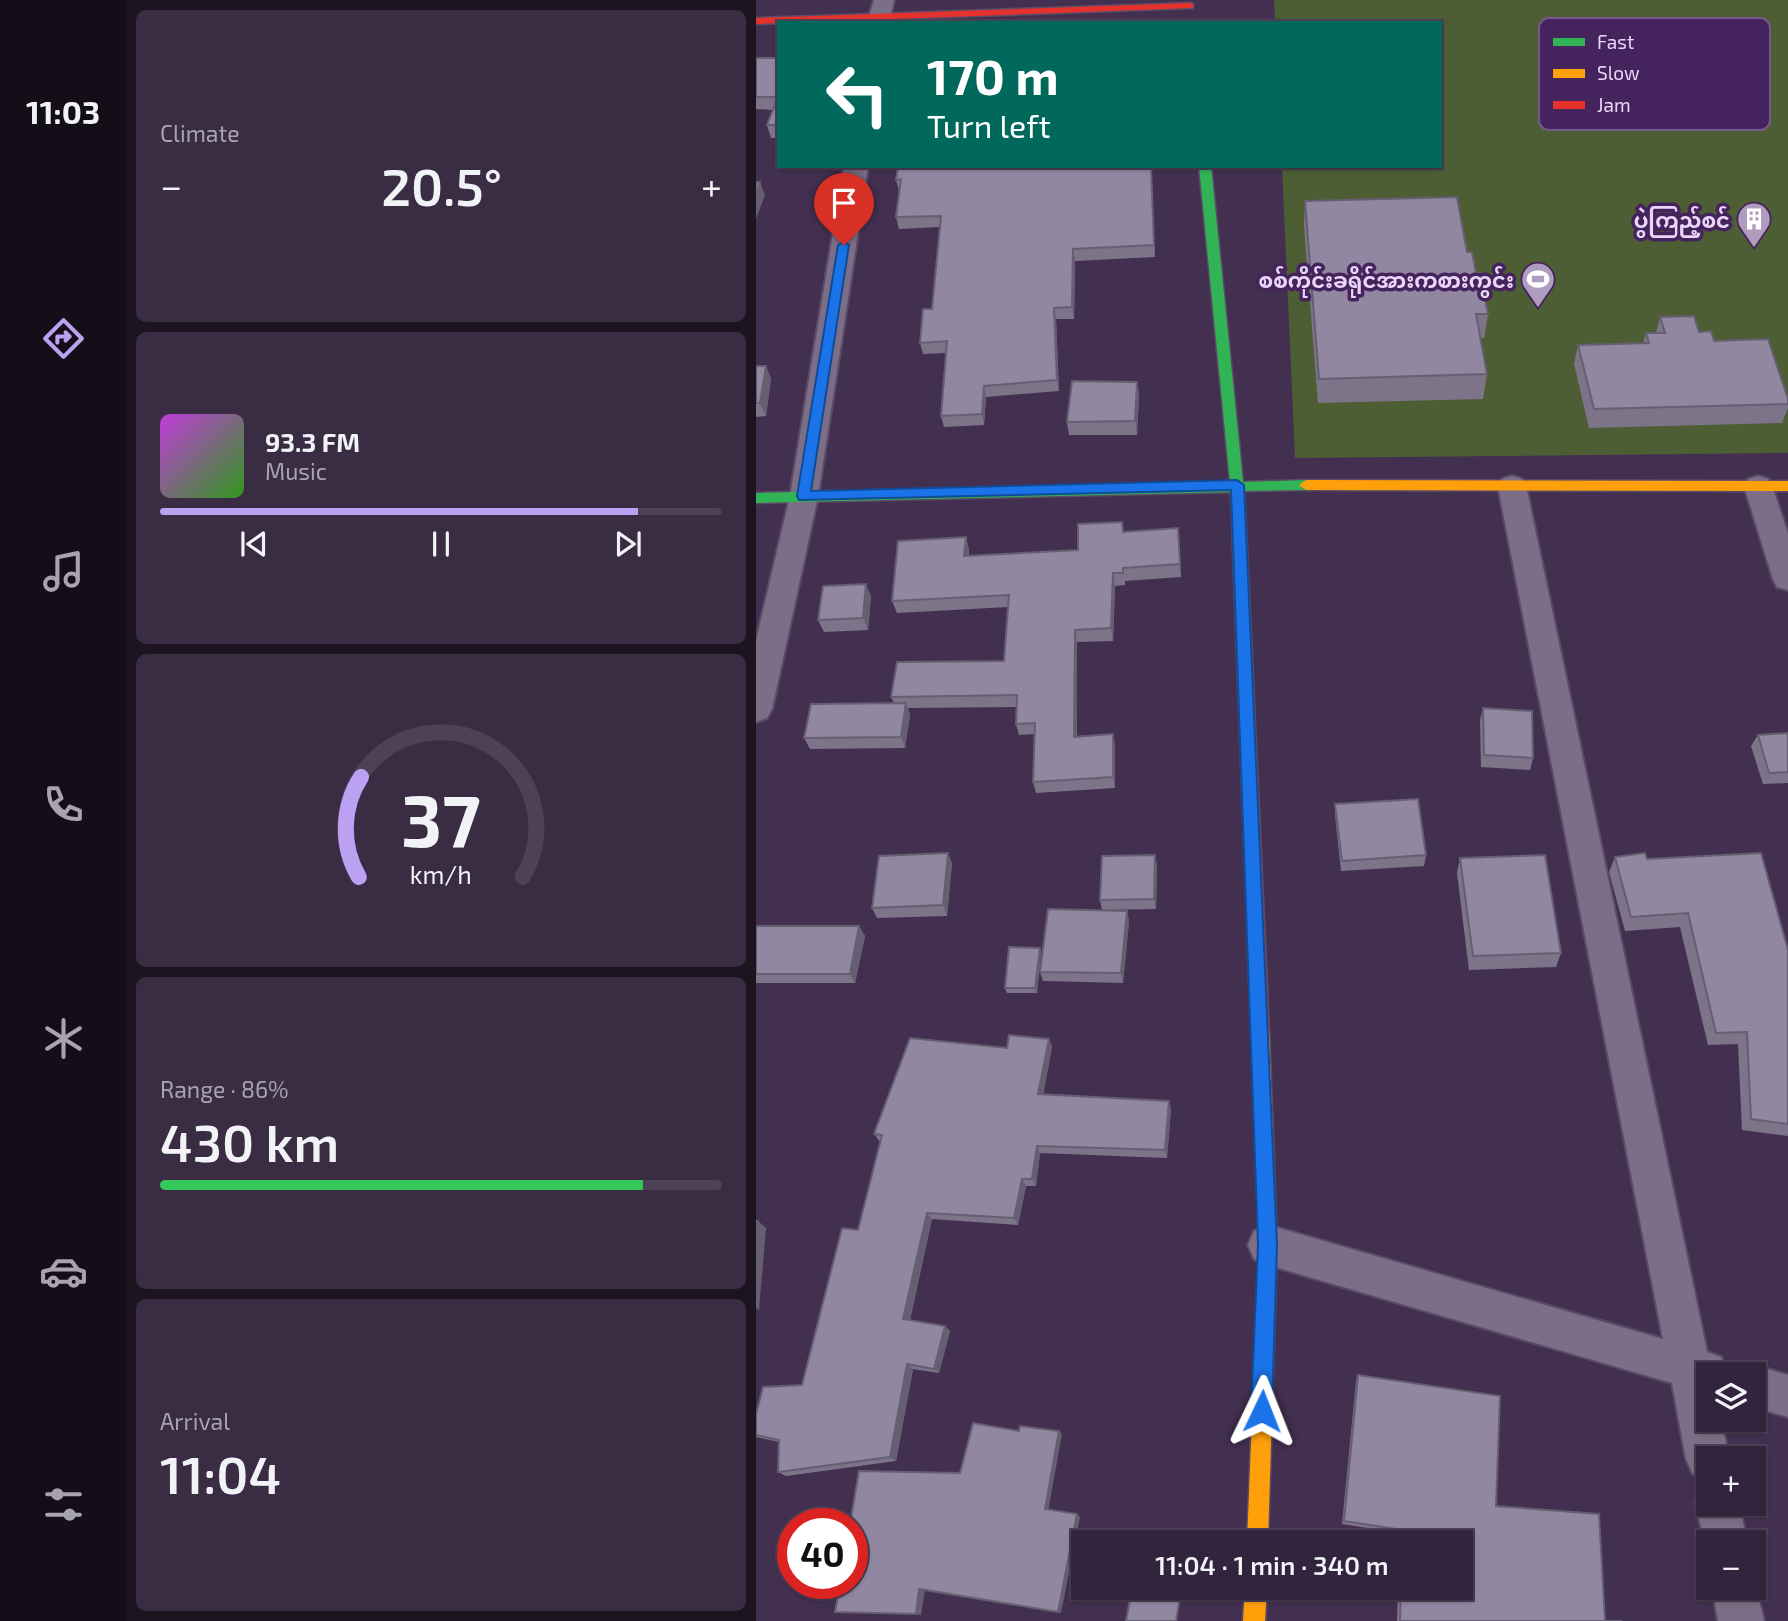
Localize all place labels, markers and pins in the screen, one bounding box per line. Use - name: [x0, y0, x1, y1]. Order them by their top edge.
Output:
- pin: [814, 173, 874, 245]
- building icon: ပွဲကြည့်စင်: [1735, 200, 1773, 249]
- place label: ပွဲကြည့်စင်: [1634, 205, 1730, 238]
- sports icon: စစ်ကိုင်းခရိုင်အားကစားကွင်း: [1519, 260, 1557, 309]
- place label: စစ်ကိုင်းခရိုင်အားကစားကွင်း: [1259, 265, 1514, 298]

